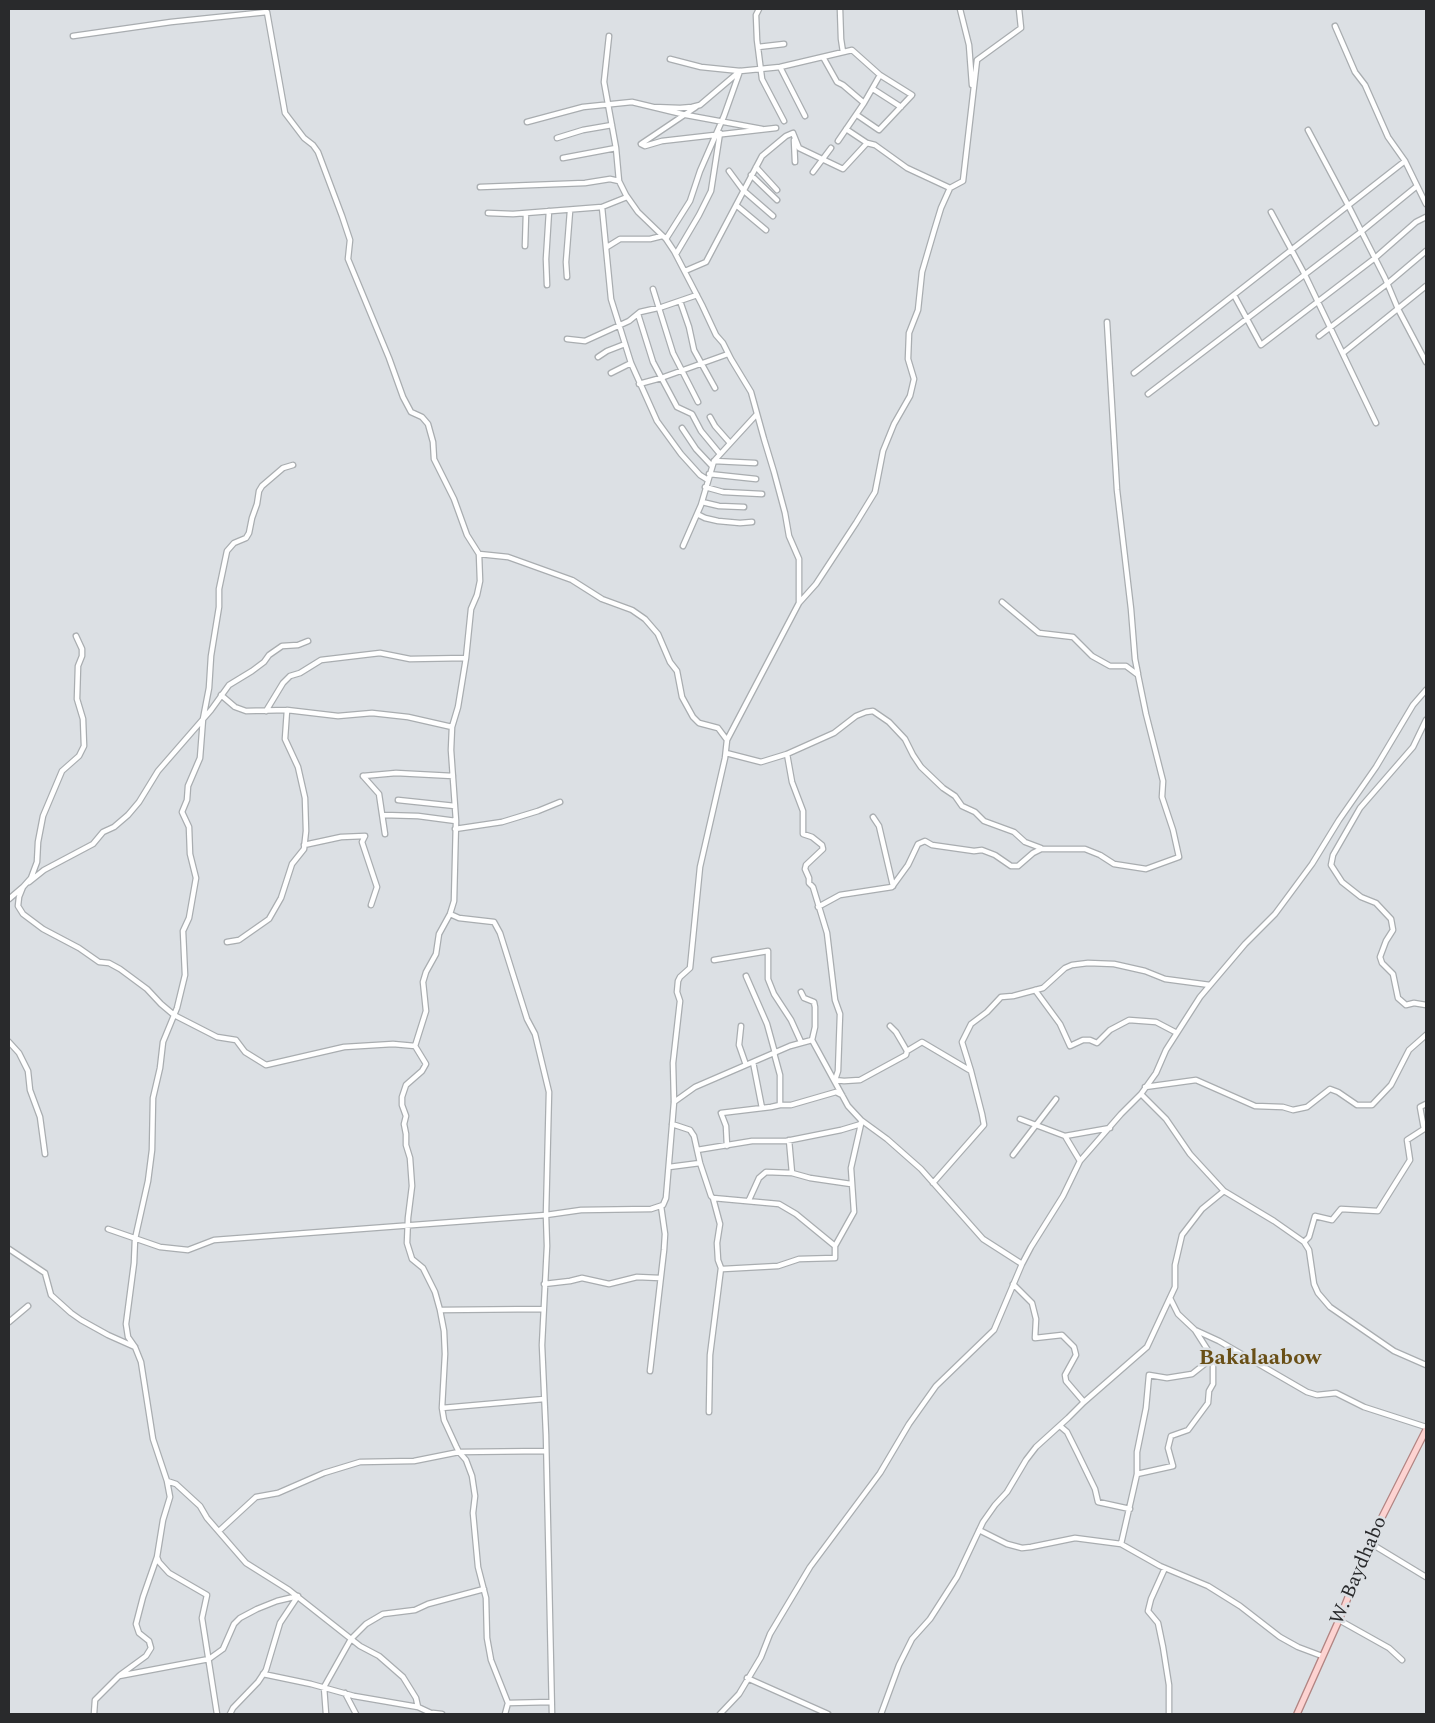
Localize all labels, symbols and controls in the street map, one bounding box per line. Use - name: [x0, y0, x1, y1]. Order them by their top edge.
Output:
- district label: Bakalaabow: [1199, 1347, 1321, 1373]
- street label: W. Baydhabo: [1326, 1513, 1394, 1629]

